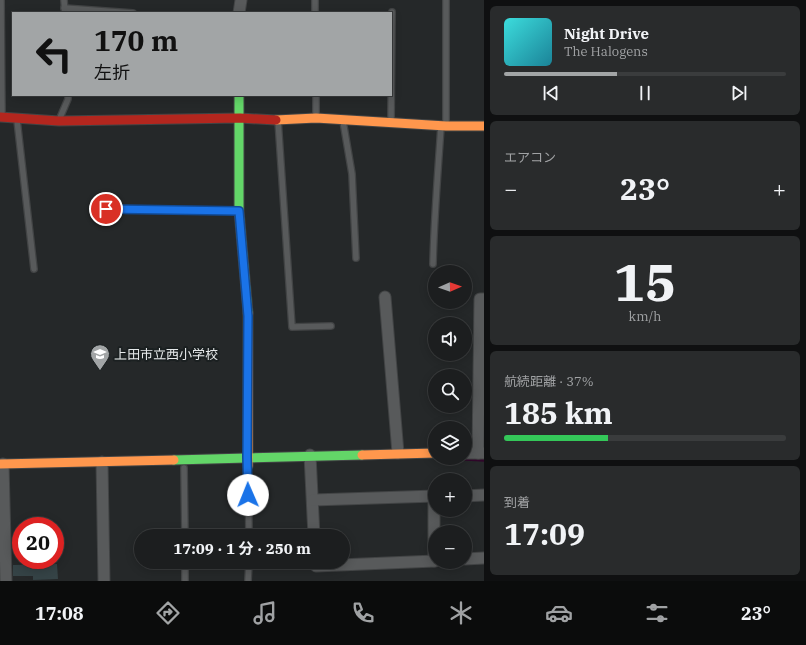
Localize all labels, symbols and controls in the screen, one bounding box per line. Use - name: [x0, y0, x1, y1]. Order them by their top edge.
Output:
- text: 170 m: [94, 22, 178, 59]
- text: Night Drive: [564, 24, 649, 43]
- icon: left: [28, 28, 80, 80]
- text: The Halogens: [564, 43, 648, 60]
- text: 左折: [94, 61, 130, 84]
- icon: previous: [540, 82, 562, 104]
- icon: pause: [634, 82, 656, 104]
- icon: next: [728, 82, 750, 104]
- text: エアコン: [504, 149, 556, 166]
- text: 23°: [620, 169, 670, 208]
- text: −: [504, 174, 517, 203]
- text: +: [773, 174, 786, 203]
- pin: [89, 192, 123, 226]
- icon: arrive: [95, 198, 117, 220]
- text: 15: [614, 248, 676, 315]
- north arrow: [428, 265, 472, 309]
- map controls: [428, 265, 472, 569]
- text: km/h: [629, 308, 661, 325]
- button: sound: [428, 317, 472, 361]
- school or university icon: 上田市立西小学校: [89, 343, 111, 371]
- place label: 上田市立西小学校: [114, 346, 218, 363]
- button: search: [428, 369, 472, 413]
- text: 航続距離 · 37%: [504, 373, 594, 390]
- text: 185 km: [504, 393, 613, 432]
- button: layers: [428, 421, 472, 465]
- button: +: [428, 473, 472, 517]
- position arrow: [227, 474, 269, 516]
- text: 到着: [504, 494, 530, 511]
- text: 17:09: [504, 514, 585, 553]
- speed limit sign: 20: [12, 517, 64, 569]
- button: −: [428, 525, 472, 569]
- text: 17:09 · 1 分 · 250 m: [173, 539, 311, 558]
- icon: directions: [154, 599, 182, 627]
- icon: music: [251, 599, 279, 627]
- icon: phone: [349, 599, 377, 627]
- icon: climate: [447, 599, 475, 627]
- icon: car: [545, 599, 573, 627]
- icon: filters: [643, 599, 671, 627]
- text: 17:08: [35, 602, 84, 625]
- text: 23°: [741, 602, 771, 625]

